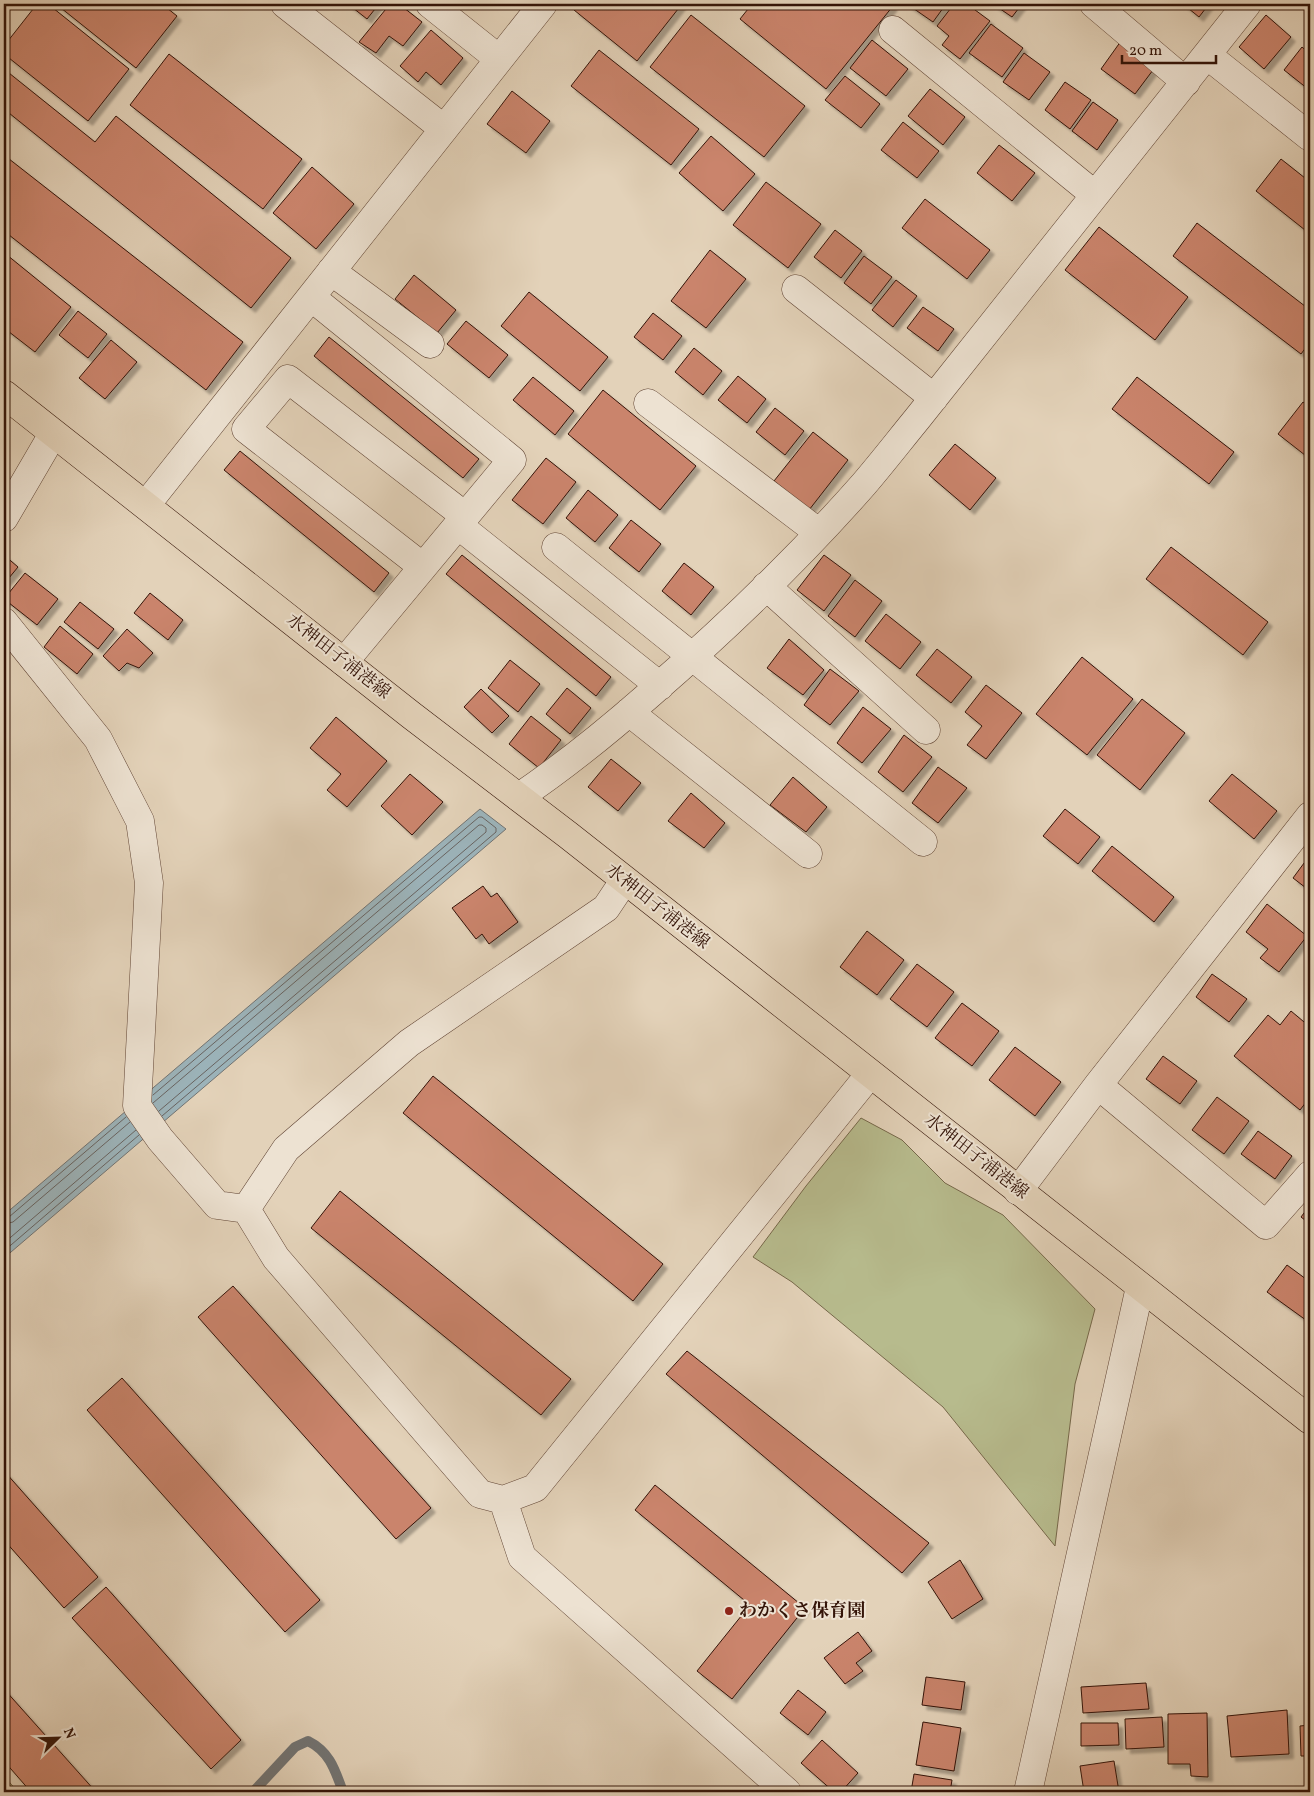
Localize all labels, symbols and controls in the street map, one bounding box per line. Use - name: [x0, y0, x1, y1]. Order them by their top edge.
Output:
- scale bar: [1122, 32, 1215, 64]
- text: 20 m: [1129, 41, 1162, 62]
- street label: 水神田子浦港線: [281, 608, 395, 706]
- street label: 水神田子浦港線: [600, 858, 714, 956]
- street label: 水神田子浦港線: [919, 1108, 1033, 1206]
- place label: わかくさ保育園: [739, 1599, 865, 1624]
- marker: わかくさ保育園: [723, 1605, 735, 1617]
- north arrow: [32, 1714, 82, 1764]
- text: N: [58, 1725, 79, 1742]

